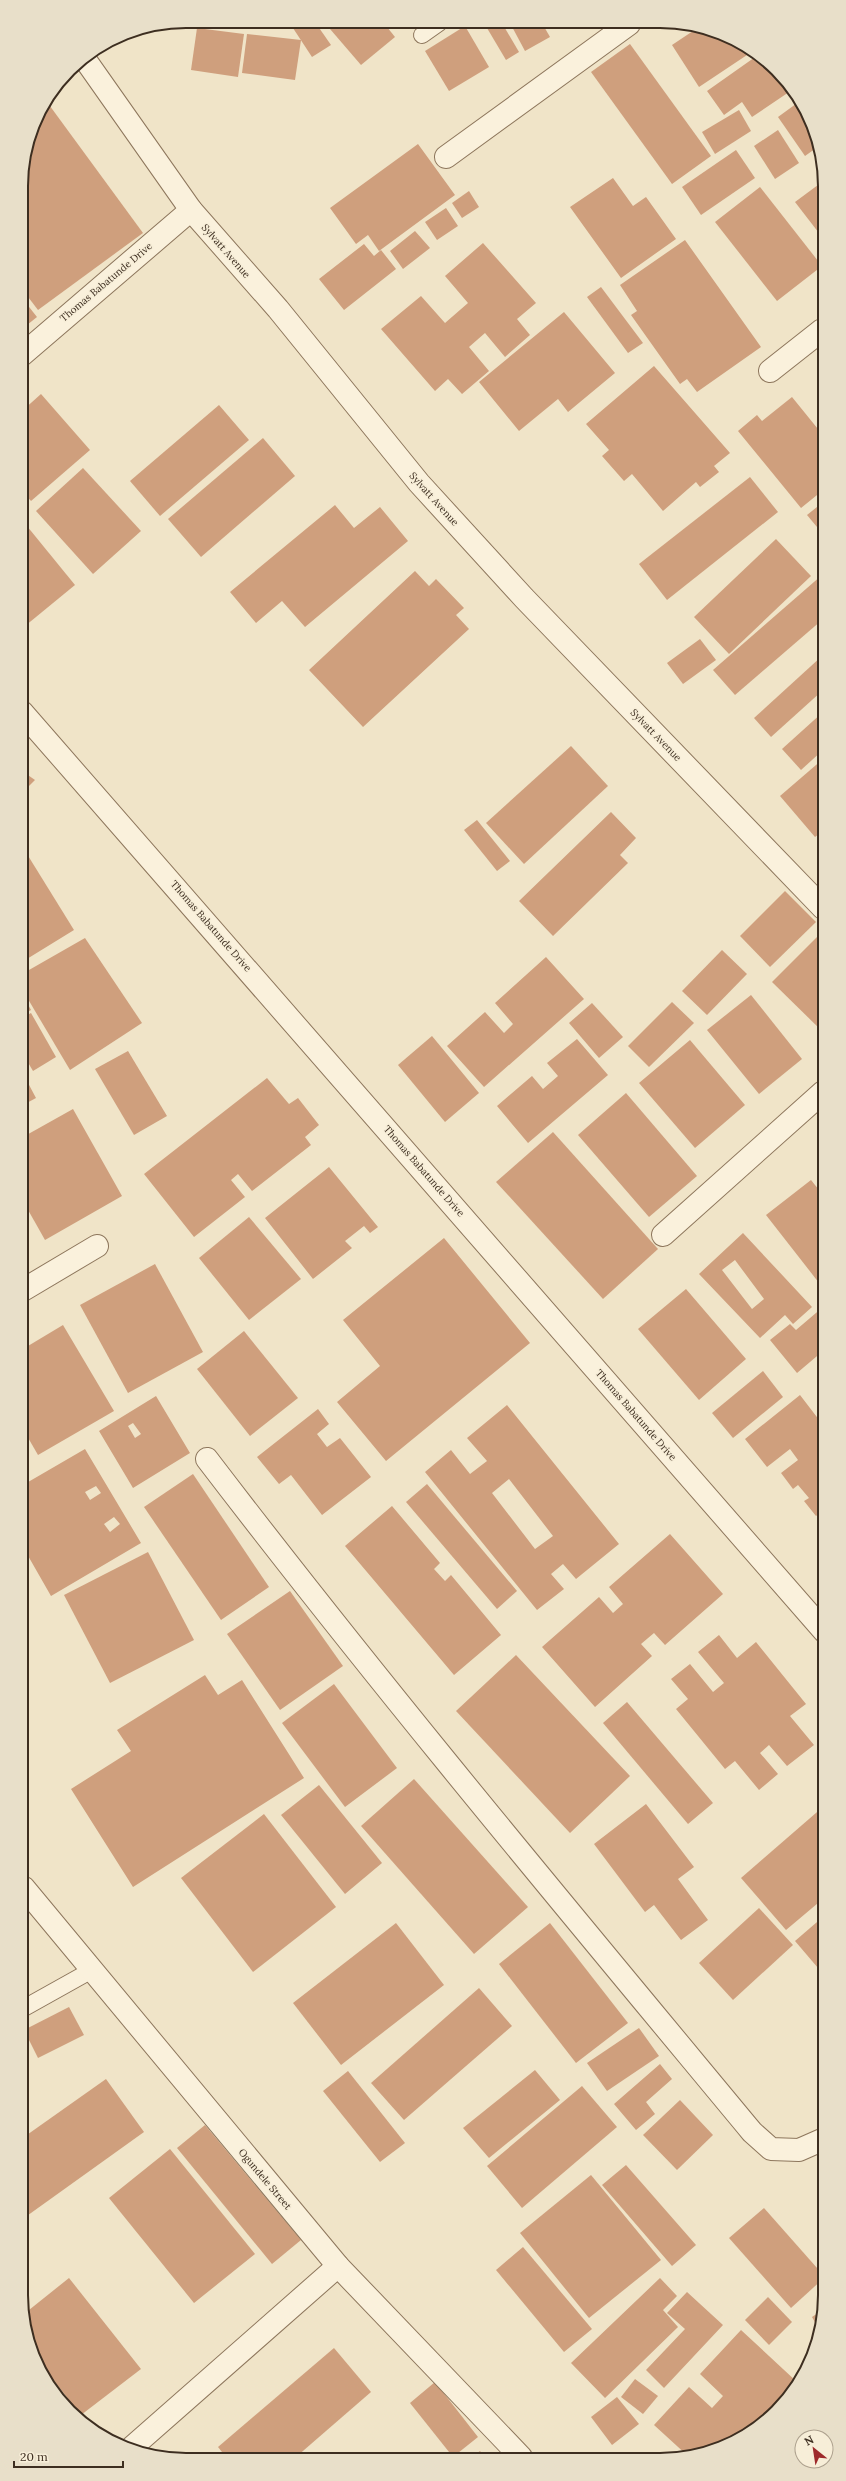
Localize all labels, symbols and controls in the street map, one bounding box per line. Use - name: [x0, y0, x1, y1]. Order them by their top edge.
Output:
- street label: Sylvatt Avenue: [199, 221, 254, 281]
- street label: Thomas Babatunde Drive: [57, 239, 155, 325]
- street label: Sylvatt Avenue: [406, 469, 462, 529]
- street label: Sylvatt Avenue: [628, 706, 685, 764]
- street label: Thomas Babatunde Drive: [168, 878, 255, 975]
- street label: Thomas Babatunde Drive: [381, 1123, 468, 1220]
- street label: Thomas Babatunde Drive: [593, 1367, 680, 1464]
- street label: Ogundele Street: [236, 2146, 294, 2212]
- north arrow: [794, 2429, 834, 2469]
- text: N: [802, 2432, 817, 2449]
- scale bar: [14, 2443, 123, 2469]
- text: 20 m: [20, 2449, 48, 2464]

